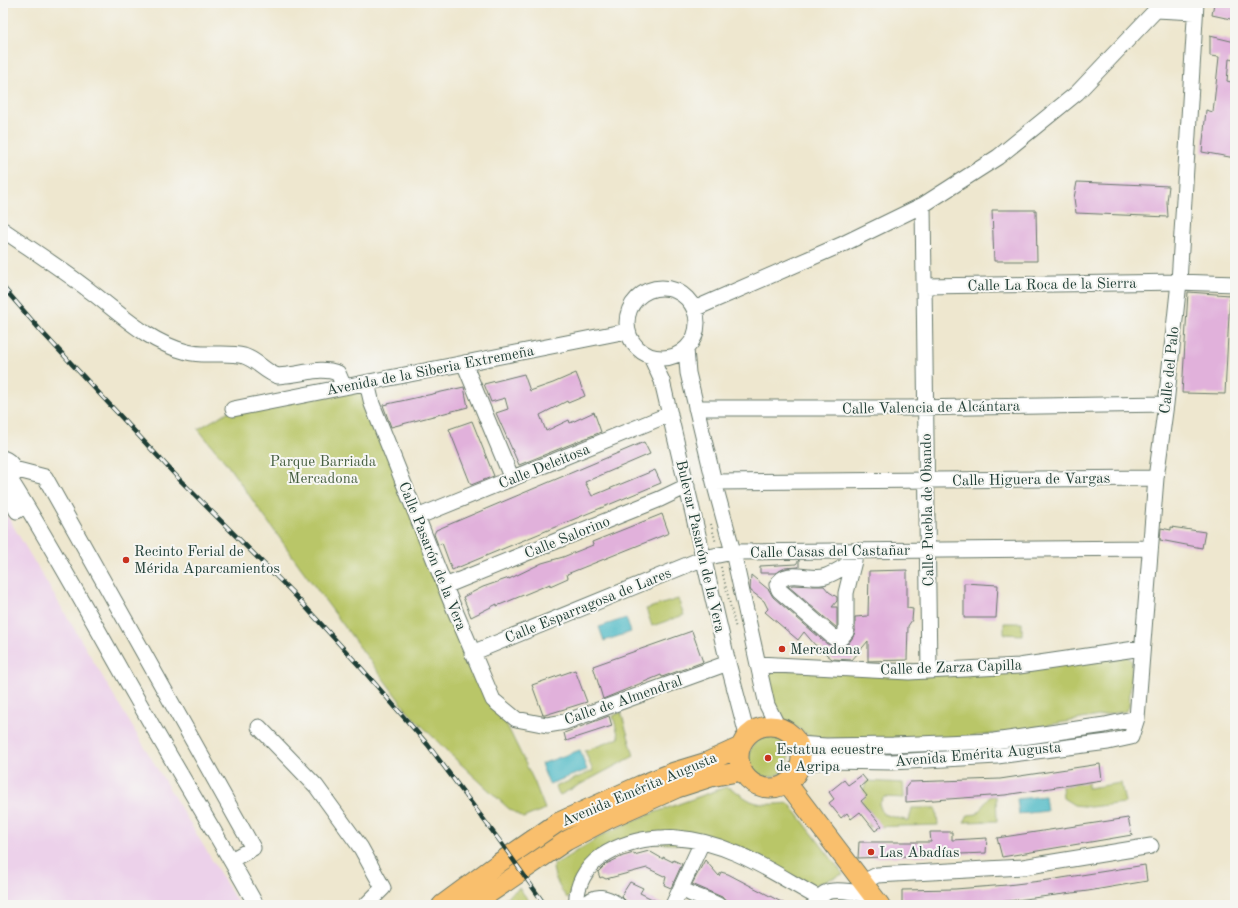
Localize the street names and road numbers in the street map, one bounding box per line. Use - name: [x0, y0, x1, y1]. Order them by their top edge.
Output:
- street label: Calle La Roca de la Sierra: [967, 277, 1137, 294]
- street label: Calle del Palo: [1158, 326, 1183, 415]
- street label: Avenida de la Siberia Extremeña: [325, 344, 536, 399]
- street label: Calle Valencia de Alcántara: [842, 399, 1021, 418]
- street label: Calle Puebla de Obando: [920, 433, 937, 587]
- street label: Calle Deleitosa: [497, 442, 593, 492]
- street label: Bulevar Pasarón de la Vera: [672, 459, 727, 635]
- street label: Calle Higuera de Vargas: [952, 472, 1110, 489]
- street label: Calle Pasarón de la Vera: [395, 480, 468, 633]
- street label: Calle Salorino: [523, 514, 612, 562]
- street label: Calle Casas del Castañar: [750, 544, 910, 561]
- street label: Calle Esparragosa de Lares: [503, 566, 674, 647]
- street label: Calle de Zarza Capilla: [880, 659, 1023, 678]
- street label: Calle de Almendral: [563, 674, 684, 729]
- street label: Avenida Emérita Augusta: [894, 741, 1063, 770]
- street label: Avenida Emérita Augusta: [560, 751, 720, 830]

